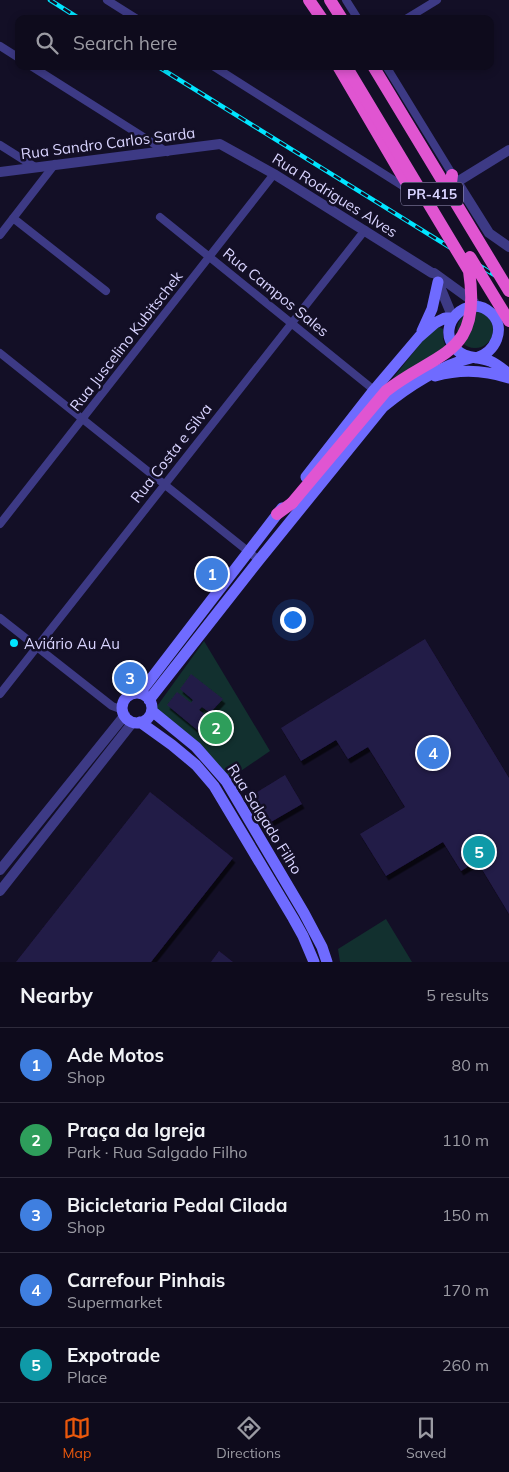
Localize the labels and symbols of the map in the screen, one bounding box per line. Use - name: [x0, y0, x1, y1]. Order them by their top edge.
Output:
- street label: Rua Sandro Carlos Sarda: [20, 123, 196, 163]
- street label: Rua Rodrigues Alves: [269, 149, 401, 241]
- road number: PR-415: [401, 182, 463, 205]
- street label: Rua Campos Sales: [219, 244, 333, 340]
- street label: Rua Juscelino Kubitschek: [66, 267, 187, 415]
- street label: Rua Costa e Silva: [126, 399, 216, 507]
- pin: 1: [196, 555, 228, 593]
- your location: [280, 607, 306, 633]
- place label: Aviário Au Au: [24, 634, 120, 653]
- marker: Aviário Au Au: [8, 637, 20, 649]
- pin: 3: [114, 659, 146, 697]
- pin: 2: [200, 709, 232, 747]
- pin: 4: [417, 734, 449, 772]
- street label: Rua Salgado Filho: [223, 760, 307, 878]
- pin: 5: [463, 833, 495, 871]

